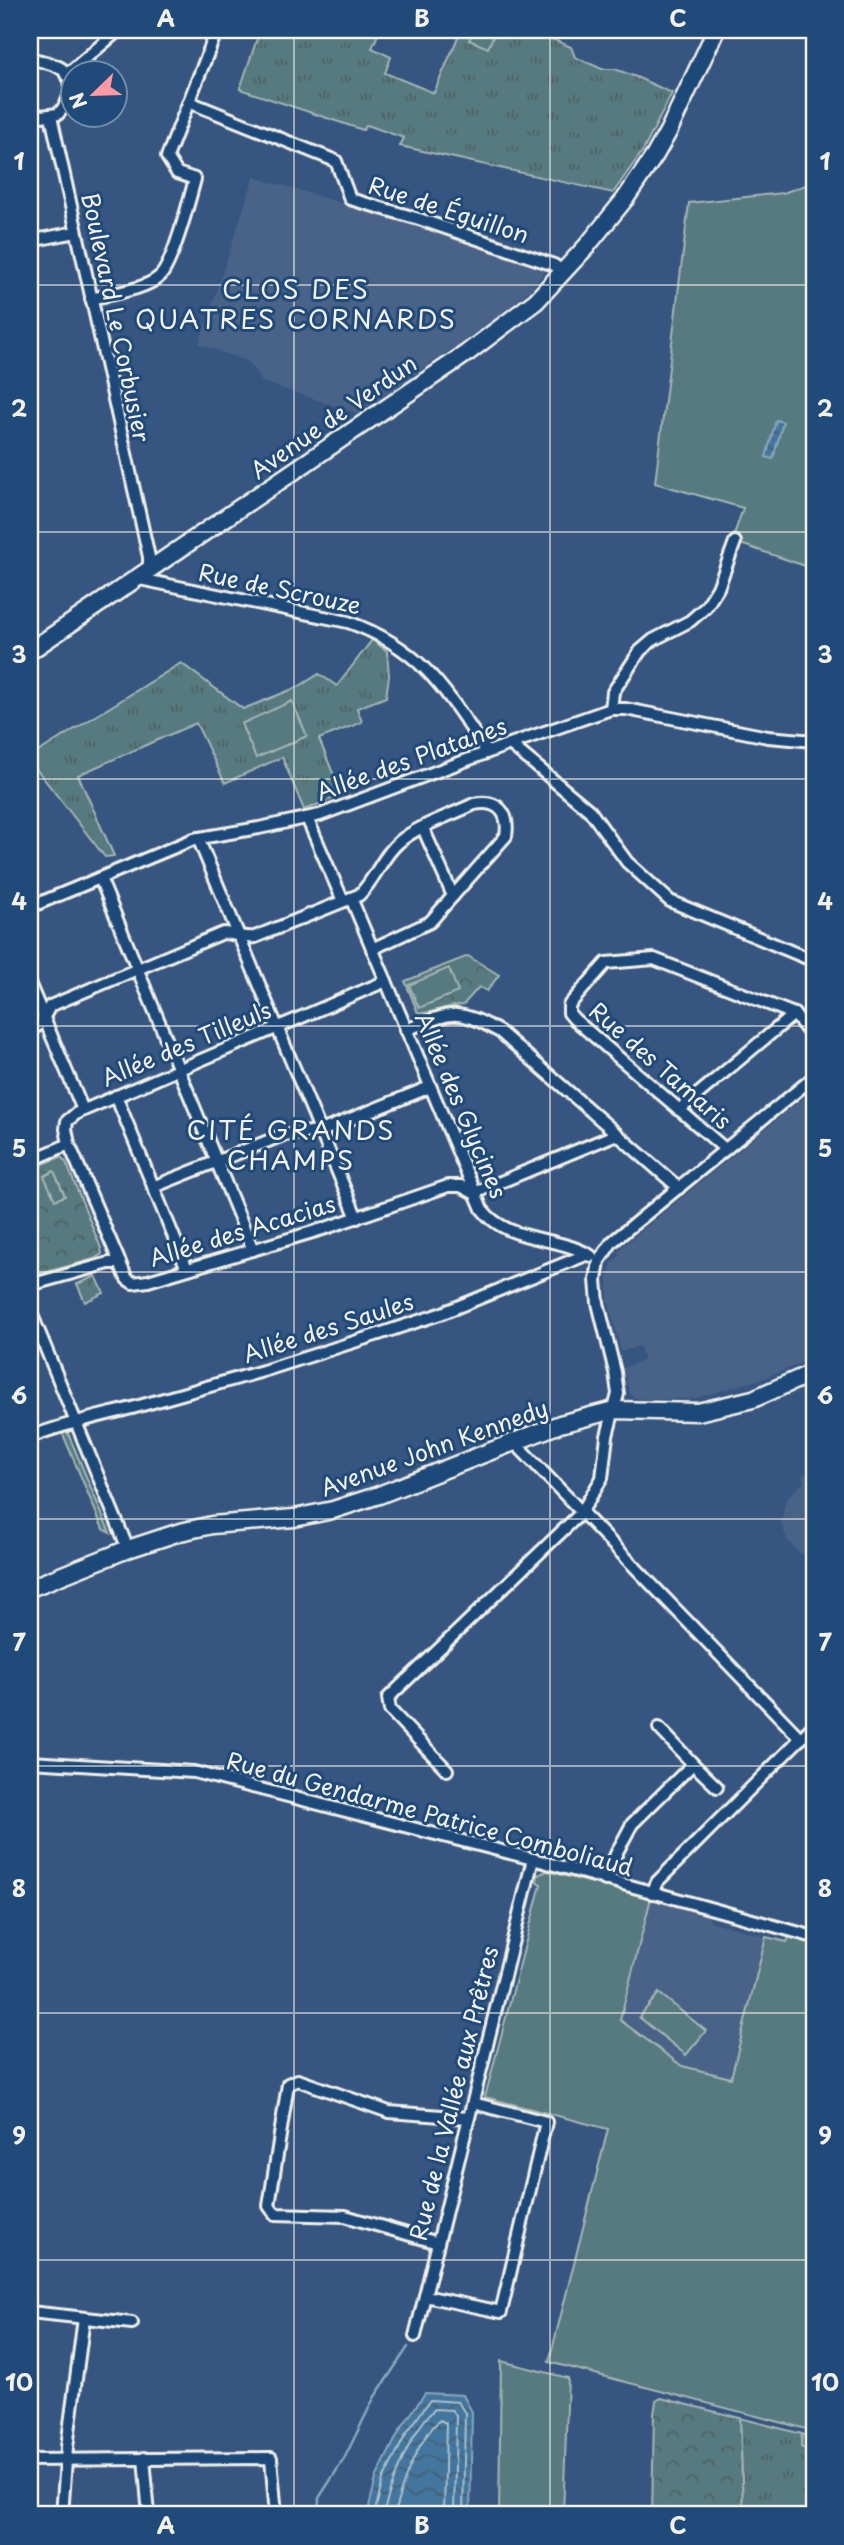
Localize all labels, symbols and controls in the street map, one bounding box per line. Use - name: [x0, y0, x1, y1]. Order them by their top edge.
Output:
- text: A: [157, 0, 175, 35]
- text: B: [414, 0, 430, 35]
- text: C: [669, 0, 687, 35]
- north arrow: [60, 60, 130, 130]
- text: N: [62, 89, 93, 113]
- text: 1: [14, 143, 25, 178]
- text: 1: [820, 143, 831, 178]
- street label: Rue de Éguillon: [364, 167, 534, 251]
- street label: Boulevard Le Corbusier: [73, 189, 161, 445]
- district label: CLOS DES QUATRES CORNARDS: [135, 269, 457, 338]
- street label: Avenue de Verdun: [242, 345, 424, 487]
- text: 2: [11, 390, 27, 425]
- text: 2: [817, 390, 833, 425]
- street label: Rue de Scrouze: [196, 554, 364, 622]
- text: 3: [11, 636, 27, 671]
- text: 3: [817, 636, 833, 671]
- street label: Allée des Platanes: [311, 707, 511, 809]
- text: 4: [11, 883, 27, 918]
- text: 4: [817, 883, 833, 918]
- street label: Allée des Tilleuls: [96, 991, 276, 1095]
- street label: Rue des Tamaris: [582, 993, 740, 1137]
- street label: Allée des Glycines: [407, 1007, 517, 1203]
- district label: CITÉ GRANDS CHAMPS: [186, 1110, 396, 1179]
- text: 5: [12, 1130, 26, 1165]
- text: 5: [818, 1130, 832, 1165]
- street label: Allée des Acacias: [144, 1185, 340, 1275]
- street label: Allée des Saules: [238, 1283, 418, 1371]
- text: 6: [11, 1377, 27, 1412]
- text: 6: [817, 1377, 833, 1412]
- street label: Avenue John Kennedy: [315, 1390, 553, 1504]
- text: 7: [12, 1624, 26, 1659]
- text: 7: [818, 1624, 832, 1659]
- street label: Rue du Gendarme Patrice Comboliaud: [223, 1742, 637, 1884]
- text: 8: [12, 1870, 26, 1905]
- text: 8: [818, 1870, 832, 1905]
- street label: Rue de la Vallée aux Prêtres: [399, 1942, 507, 2244]
- text: 9: [12, 2117, 26, 2152]
- text: 9: [818, 2117, 832, 2152]
- text: 10: [5, 2364, 33, 2399]
- text: 10: [811, 2364, 839, 2399]
- text: A: [157, 2507, 175, 2542]
- text: B: [414, 2507, 430, 2542]
- text: C: [669, 2507, 687, 2542]

